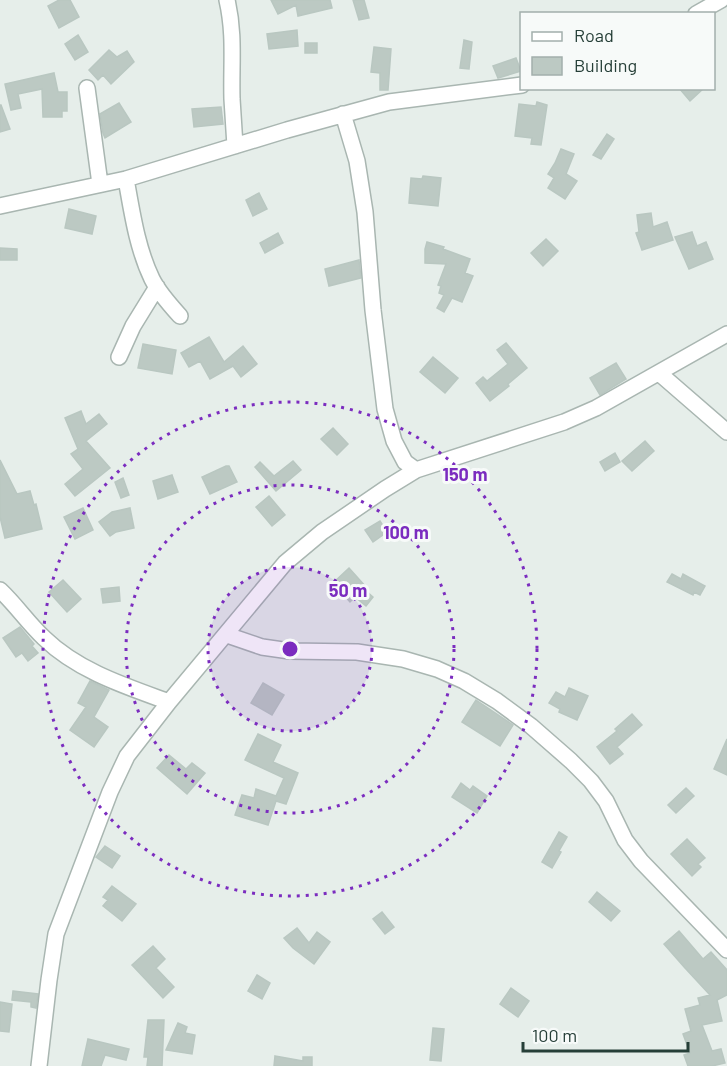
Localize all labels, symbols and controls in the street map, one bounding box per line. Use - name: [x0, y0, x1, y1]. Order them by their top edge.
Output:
- legend: [520, 12, 715, 90]
- text: Road: [574, 24, 614, 46]
- text: Building: [574, 54, 637, 76]
- text: 150 m: [443, 463, 487, 485]
- text: 100 m: [383, 521, 429, 543]
- text: 50 m: [329, 579, 367, 601]
- centre of rings: [280, 639, 300, 659]
- scale bar: [523, 1015, 688, 1053]
- text: 100 m: [532, 1024, 577, 1046]

